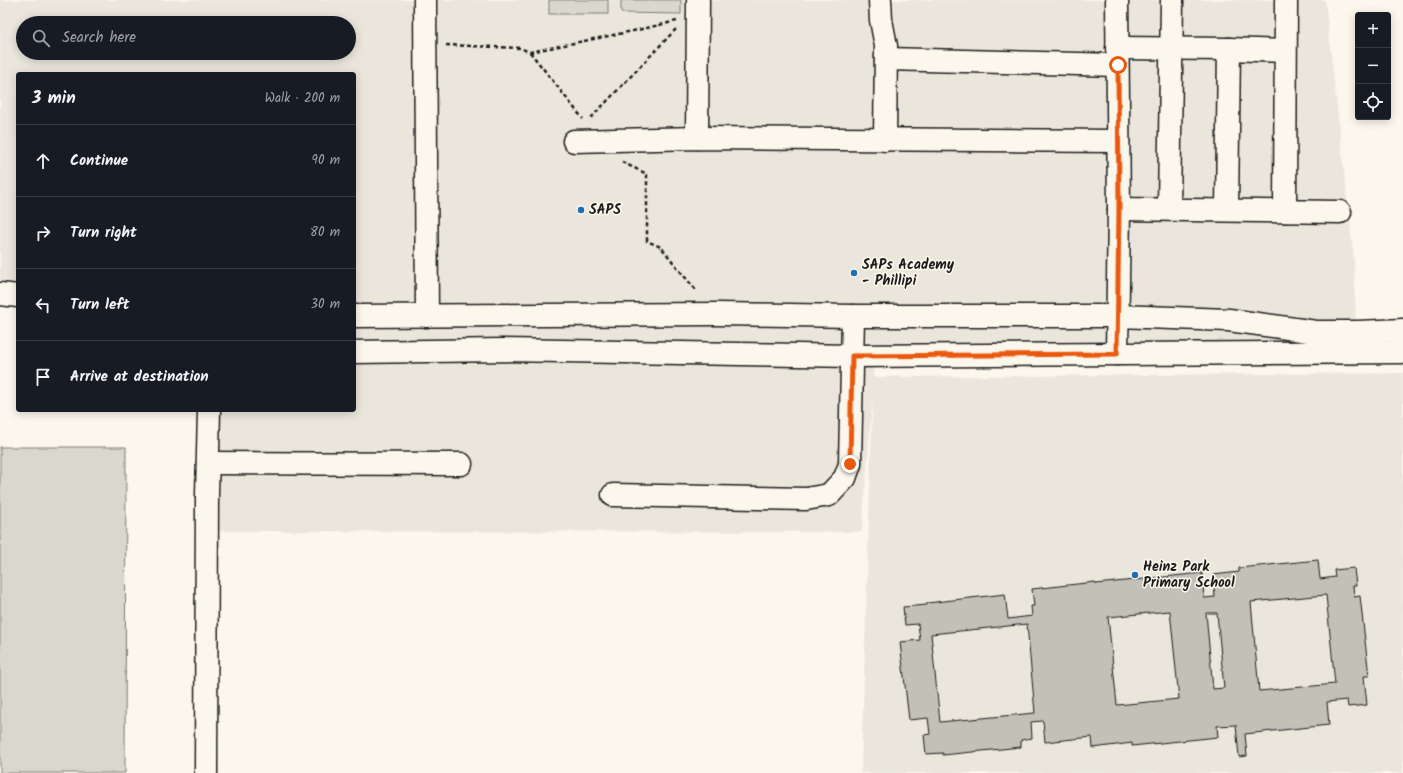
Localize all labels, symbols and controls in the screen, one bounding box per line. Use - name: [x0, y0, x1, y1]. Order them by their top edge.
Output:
- map controls: [1355, 12, 1391, 120]
- button: +: [1355, 12, 1391, 48]
- search box: [16, 16, 356, 60]
- text: Search here: [62, 26, 136, 50]
- icon: search: [30, 27, 52, 49]
- button: −: [1355, 48, 1391, 84]
- route start: [1109, 56, 1127, 74]
- button: locate: [1355, 84, 1391, 120]
- text: 3 min: [32, 85, 76, 112]
- text: Walk · 200 m: [265, 88, 340, 109]
- text: Continue: [70, 149, 128, 173]
- icon: ahead: [32, 150, 54, 172]
- text: 90 m: [312, 150, 340, 171]
- place label: SAPS: [589, 199, 621, 221]
- marker: SAPS: [576, 205, 586, 215]
- text: Turn right: [70, 221, 137, 245]
- icon: right: [32, 222, 54, 244]
- text: 80 m: [310, 222, 340, 243]
- place label: SAPs Academy - Phillipi: [862, 254, 955, 292]
- marker: SAPs Academy - Phillipi: [849, 268, 859, 278]
- text: Turn left: [70, 293, 130, 317]
- icon: left: [32, 294, 54, 316]
- text: 30 m: [311, 294, 340, 315]
- text: Arrive at destination: [70, 365, 209, 389]
- icon: arrive: [32, 366, 54, 388]
- route end: [841, 455, 859, 473]
- place label: Heinz Park Primary School: [1143, 556, 1235, 594]
- marker: Heinz Park Primary School: [1130, 570, 1140, 580]

